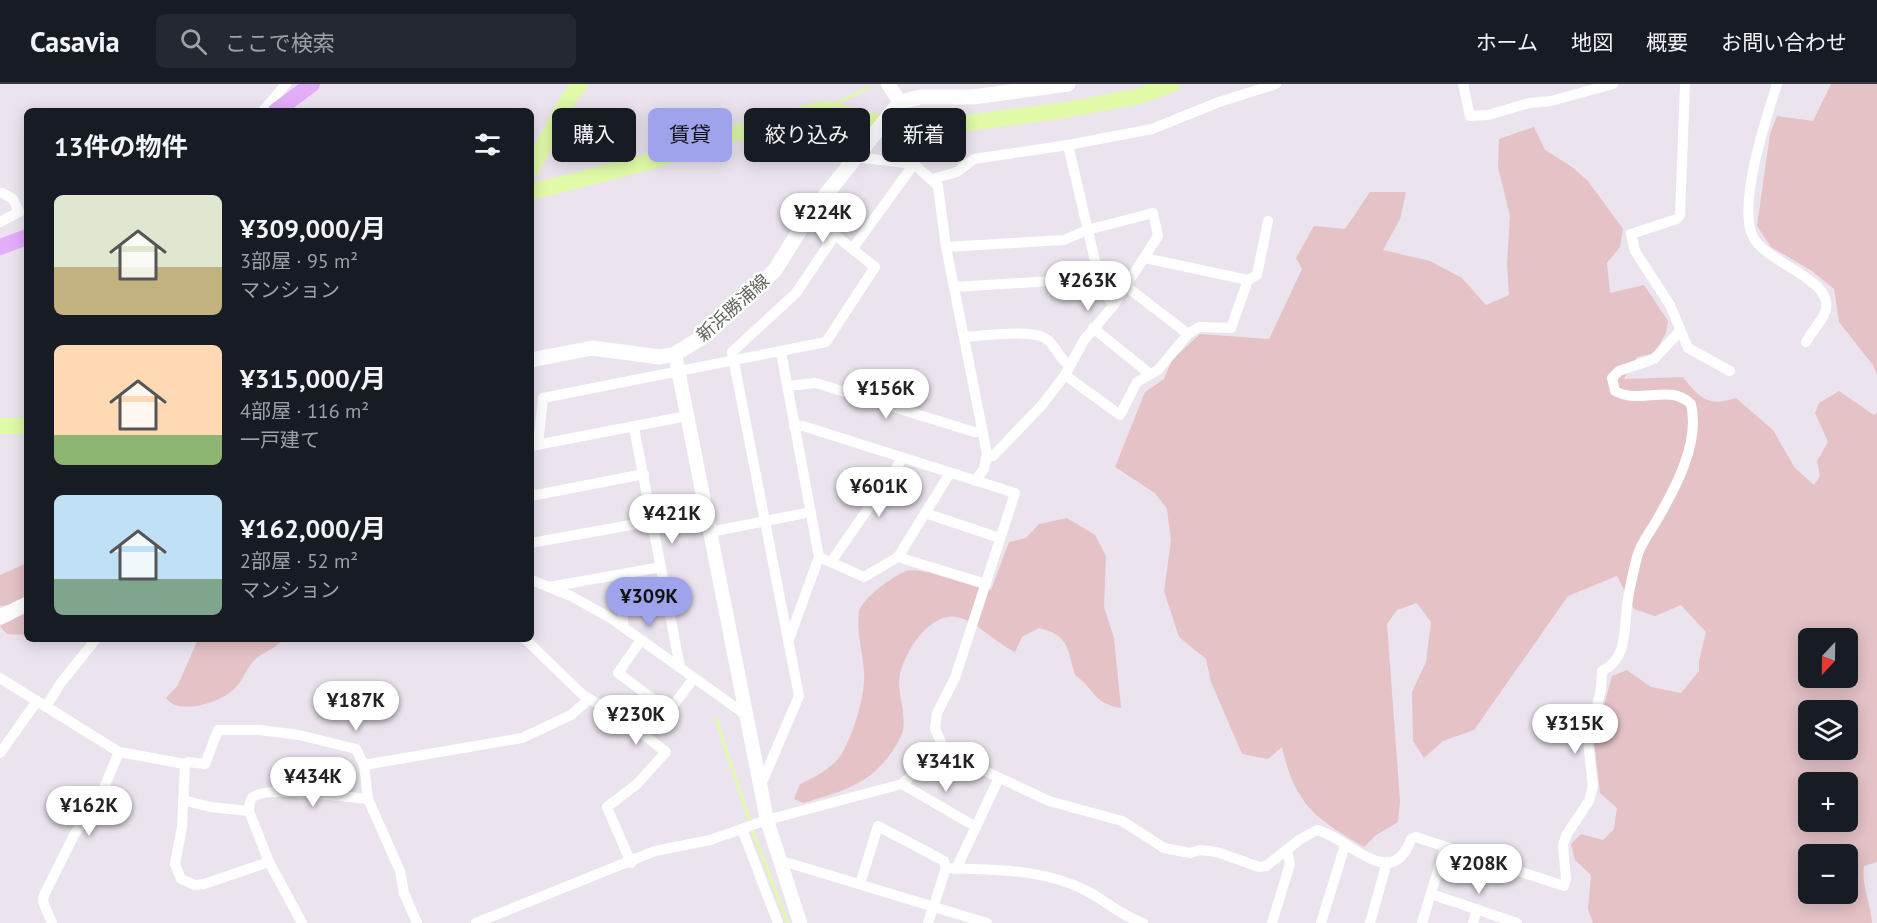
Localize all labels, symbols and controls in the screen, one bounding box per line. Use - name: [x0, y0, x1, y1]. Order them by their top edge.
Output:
- search box: [156, 14, 576, 68]
- text: Casavia: [30, 23, 120, 60]
- icon: search: [177, 25, 210, 58]
- text: ここで検索: [225, 29, 335, 57]
- text: ホーム: [1476, 29, 1538, 56]
- text: 地図: [1571, 29, 1613, 56]
- text: 概要: [1646, 29, 1688, 56]
- text: お問い合わせ: [1721, 29, 1847, 56]
- chip: 購入: [552, 108, 636, 162]
- chip: 賃貸: [648, 108, 732, 162]
- chip: 絞り込み: [744, 108, 870, 162]
- chip: 新着: [882, 108, 966, 162]
- icon: filters: [471, 128, 504, 161]
- text: 13件の物件: [54, 130, 187, 163]
- pin: ¥224K: [781, 193, 865, 244]
- text: ¥224K: [794, 199, 852, 225]
- text: ¥309,000/月: [240, 212, 386, 245]
- icon: home: [102, 219, 174, 291]
- text: 3部屋 · 95 m²: [240, 248, 358, 274]
- pin: ¥263K: [1046, 261, 1130, 312]
- text: ¥263K: [1059, 267, 1117, 293]
- street label: 新浜勝浦線: [692, 269, 774, 346]
- text: マンション: [240, 277, 340, 303]
- text: ¥315,000/月: [240, 362, 386, 395]
- icon: home: [102, 369, 174, 441]
- pin: ¥156K: [844, 369, 928, 420]
- text: ¥156K: [857, 375, 915, 401]
- text: 4部屋 · 116 m²: [240, 398, 369, 424]
- text: 一戸建て: [240, 427, 320, 453]
- pin: ¥601K: [837, 467, 921, 518]
- text: ¥601K: [850, 473, 908, 499]
- pin: ¥421K: [630, 494, 714, 545]
- text: ¥421K: [643, 500, 701, 526]
- text: ¥162,000/月: [240, 512, 386, 545]
- icon: home: [102, 519, 174, 591]
- text: 2部屋 · 52 m²: [240, 548, 358, 574]
- text: マンション: [240, 577, 340, 603]
- pin: ¥309K: [607, 577, 691, 628]
- text: ¥309K: [620, 583, 678, 609]
- north arrow: [1798, 628, 1858, 688]
- map controls: [1798, 628, 1858, 904]
- pin: ¥187K: [314, 681, 398, 732]
- text: ¥187K: [327, 687, 385, 713]
- pin: ¥230K: [594, 695, 678, 746]
- button: layers: [1798, 700, 1858, 760]
- text: ¥230K: [607, 701, 665, 727]
- pin: ¥315K: [1533, 704, 1617, 755]
- text: ¥315K: [1546, 710, 1604, 736]
- pin: ¥341K: [904, 742, 988, 793]
- text: ¥341K: [917, 748, 975, 774]
- pin: ¥434K: [271, 757, 355, 808]
- text: ¥434K: [284, 763, 342, 789]
- button: +: [1798, 772, 1858, 832]
- pin: ¥162K: [47, 786, 131, 837]
- text: ¥162K: [60, 792, 118, 818]
- pin: ¥208K: [1437, 844, 1521, 895]
- button: −: [1798, 844, 1858, 904]
- text: ¥208K: [1450, 850, 1508, 876]

